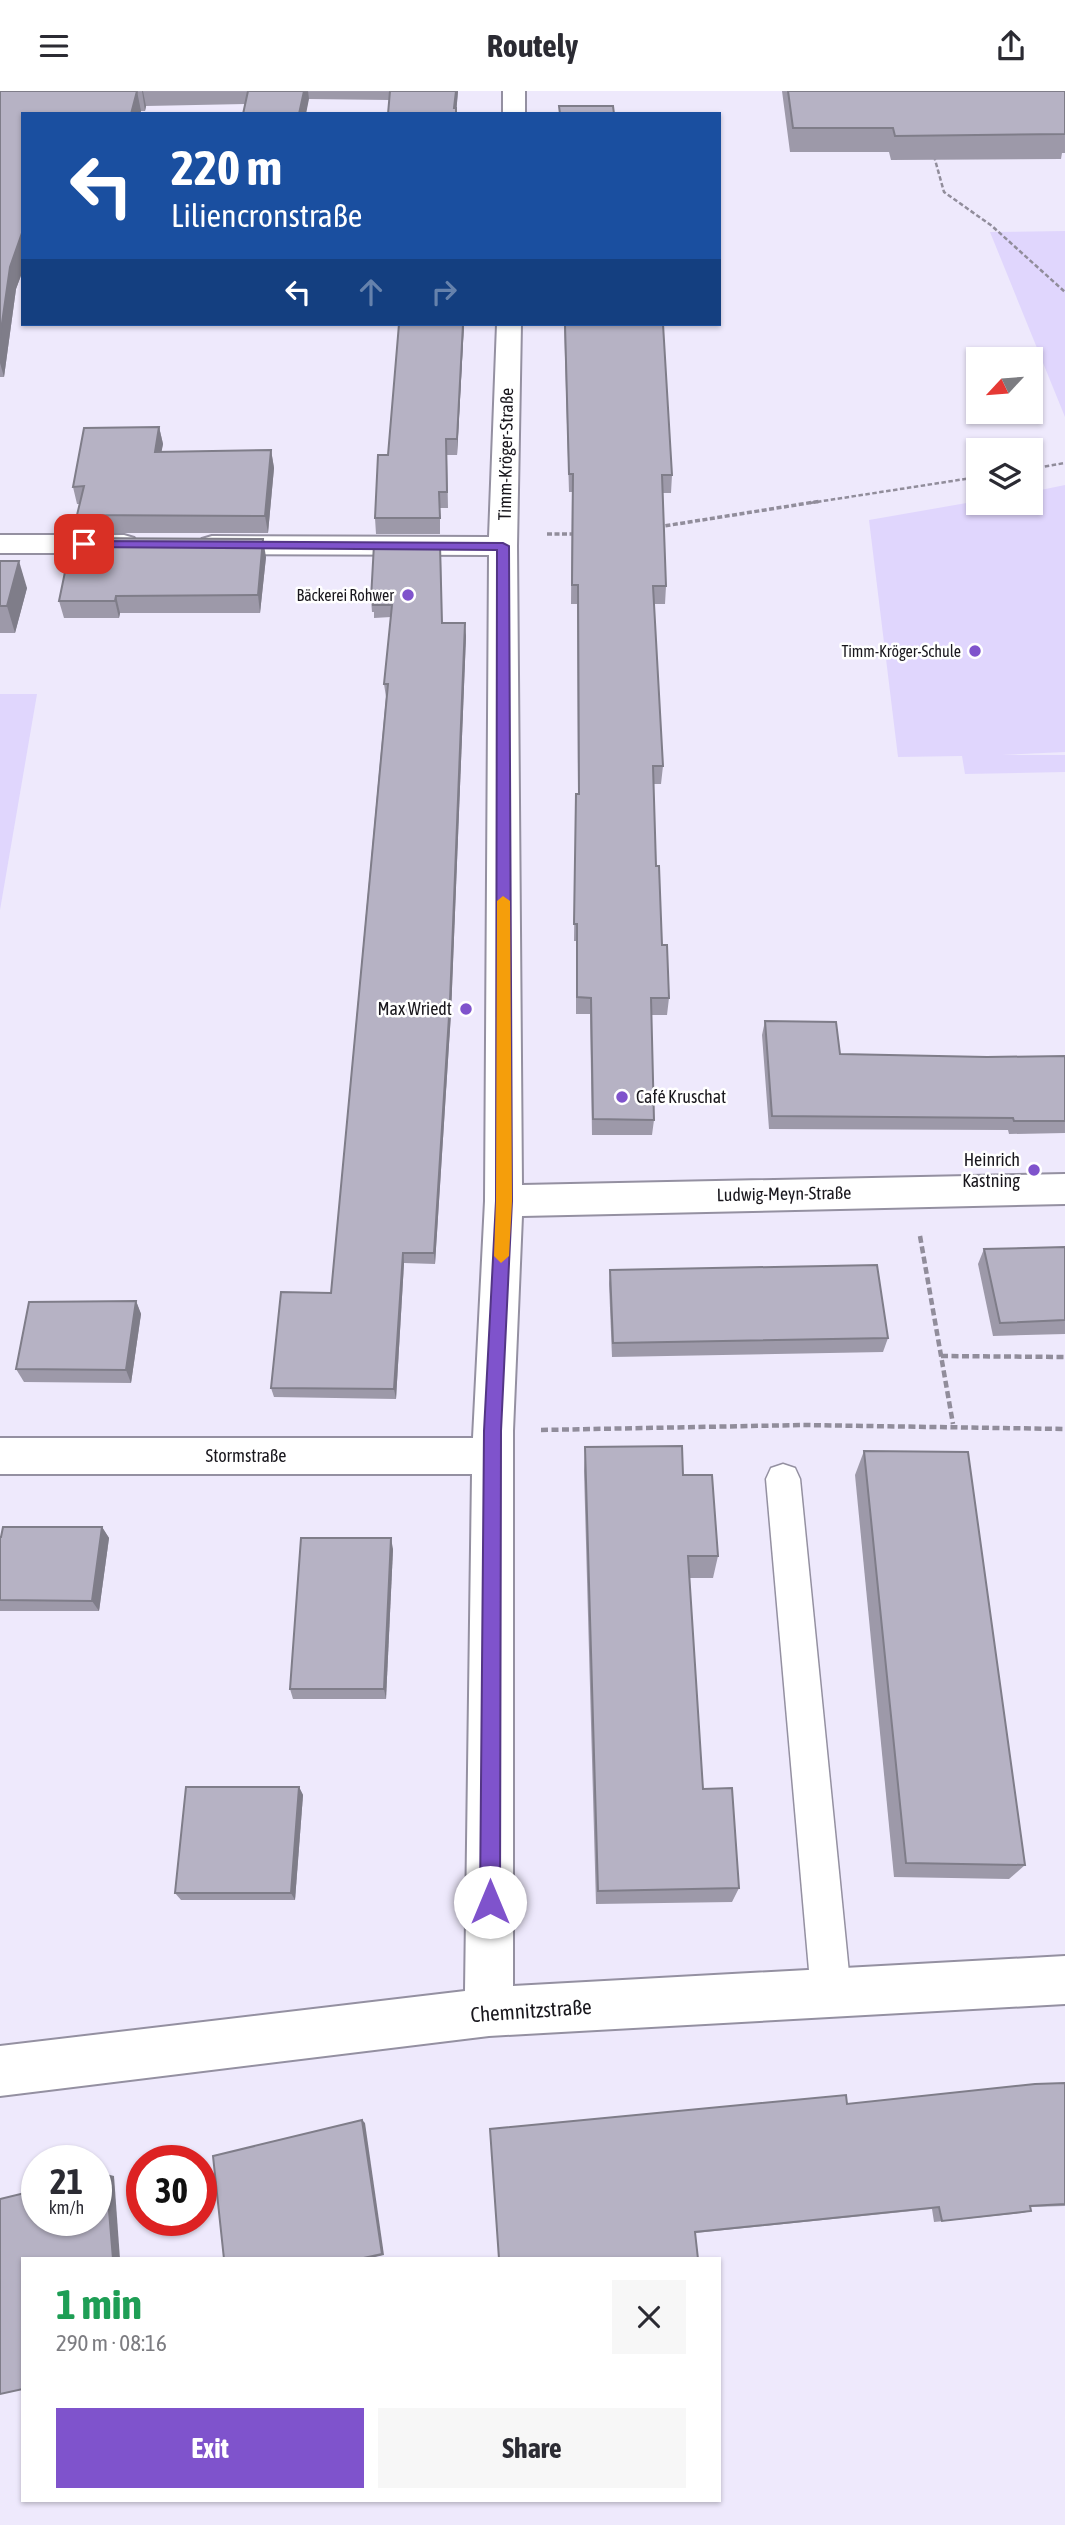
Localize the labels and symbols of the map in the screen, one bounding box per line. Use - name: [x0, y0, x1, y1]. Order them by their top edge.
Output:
- north arrow: [966, 347, 1043, 423]
- street label: Timm-Kröger-Straße: [494, 387, 517, 521]
- pin: [54, 514, 114, 574]
- place label: Bäckerei Rohwer: [297, 586, 394, 604]
- marker: Bäckerei Rohwer: [400, 587, 416, 603]
- place label: Timm-Kröger-Schule: [841, 642, 961, 661]
- marker: Timm-Kröger-Schule: [967, 643, 983, 659]
- place label: Max Wriedt: [378, 998, 452, 1019]
- marker: Max Wriedt: [458, 1001, 474, 1017]
- place label: Café Kruschat: [636, 1086, 726, 1107]
- marker: Café Kruschat: [614, 1089, 630, 1105]
- place label: Heinrich Kastning: [962, 1149, 1020, 1191]
- marker: Heinrich Kastning: [1026, 1162, 1042, 1178]
- street label: Ludwig-Meyn-Straße: [716, 1182, 852, 1205]
- street label: Stormstraße: [206, 1445, 286, 1466]
- position arrow: [453, 1865, 527, 1939]
- street label: Chemnitzstraße: [470, 1994, 592, 2026]
- speed limit sign: 30: [126, 2145, 217, 2236]

